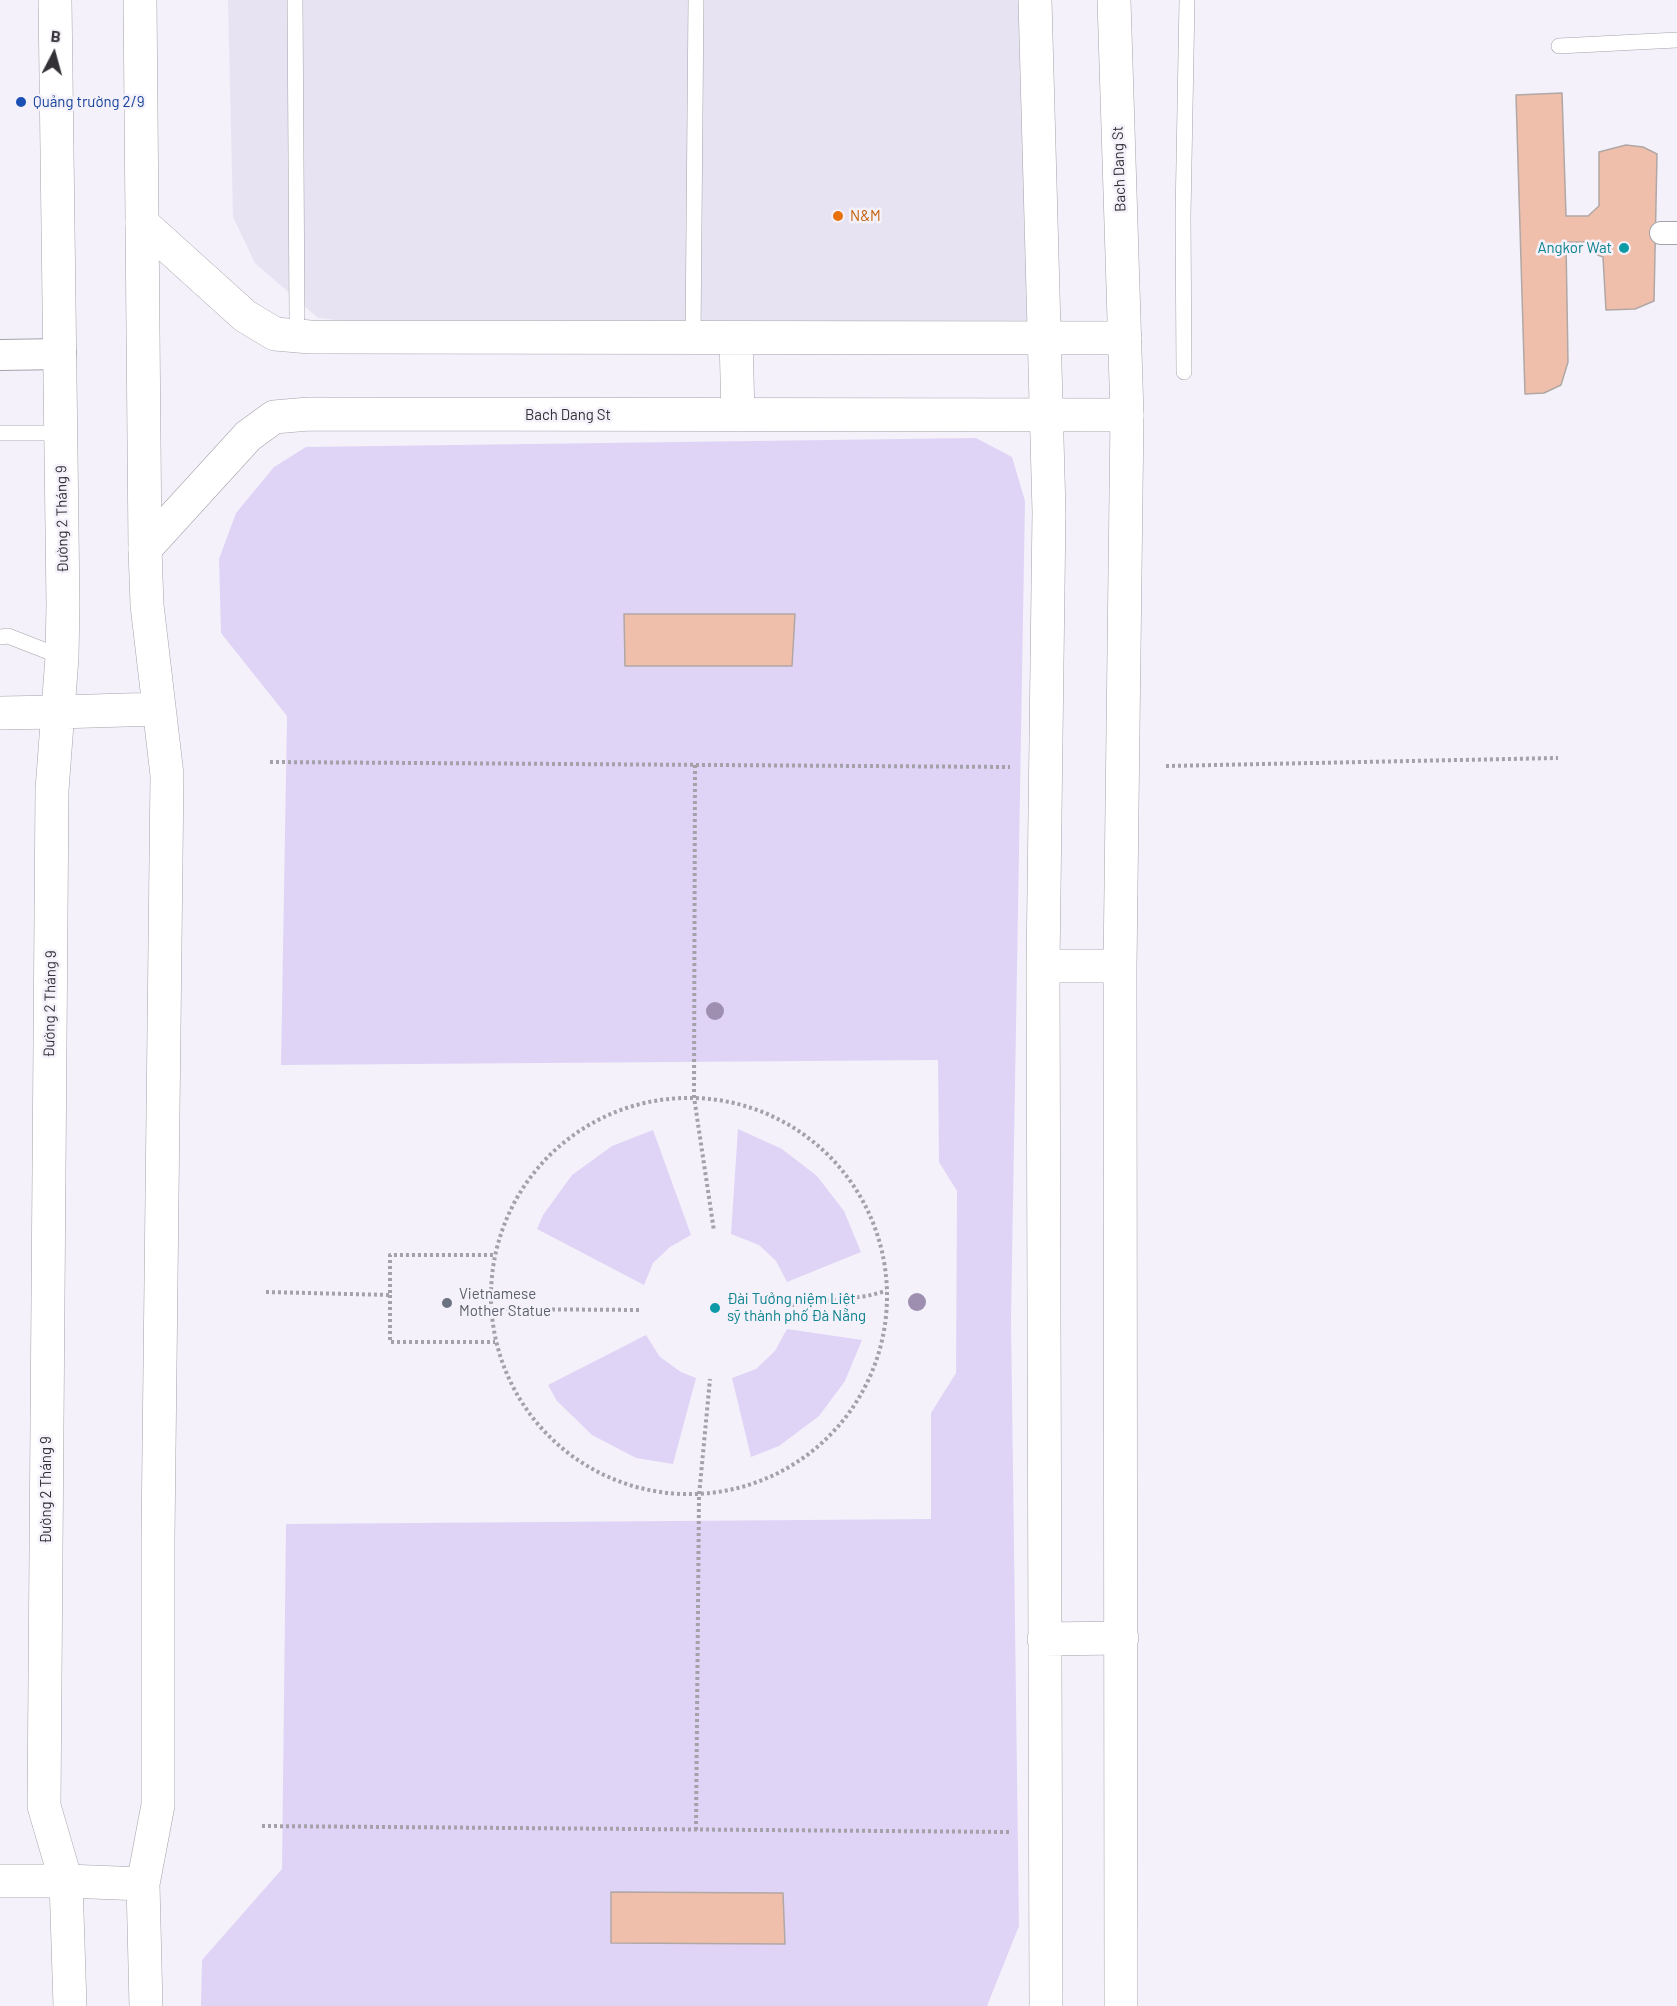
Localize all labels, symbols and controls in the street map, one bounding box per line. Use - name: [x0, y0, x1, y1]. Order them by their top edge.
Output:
- north arrow: [24, 24, 84, 84]
- text: B: [50, 26, 62, 46]
- place label: Quảng trường 2/9: [33, 93, 144, 111]
- marker: Quảng trường 2/9: [14, 95, 28, 109]
- street label: Bach Dang St: [1109, 126, 1129, 212]
- place label: N&M: [850, 207, 881, 225]
- marker: N&M: [831, 209, 845, 223]
- place label: Angkor Wat: [1537, 239, 1612, 257]
- marker: Angkor Wat: [1617, 241, 1631, 255]
- street label: Bach Dang St: [525, 406, 611, 424]
- street label: Đường 2 Tháng 9: [52, 465, 72, 573]
- street label: Đường 2 Tháng 9: [40, 950, 60, 1058]
- place label: Vietnamese Mother Statue: [459, 1285, 551, 1320]
- place label: Đài Tưởng niệm Liệt sỹ thành phố Đà Nẵng: [727, 1290, 866, 1325]
- marker: Vietnamese Mother Statue: [440, 1296, 454, 1310]
- marker: Đài Tưởng niệm Liệt sỹ thành phố Đà Nẵng: [708, 1301, 722, 1315]
- street label: Đường 2 Tháng 9: [37, 1436, 55, 1544]

